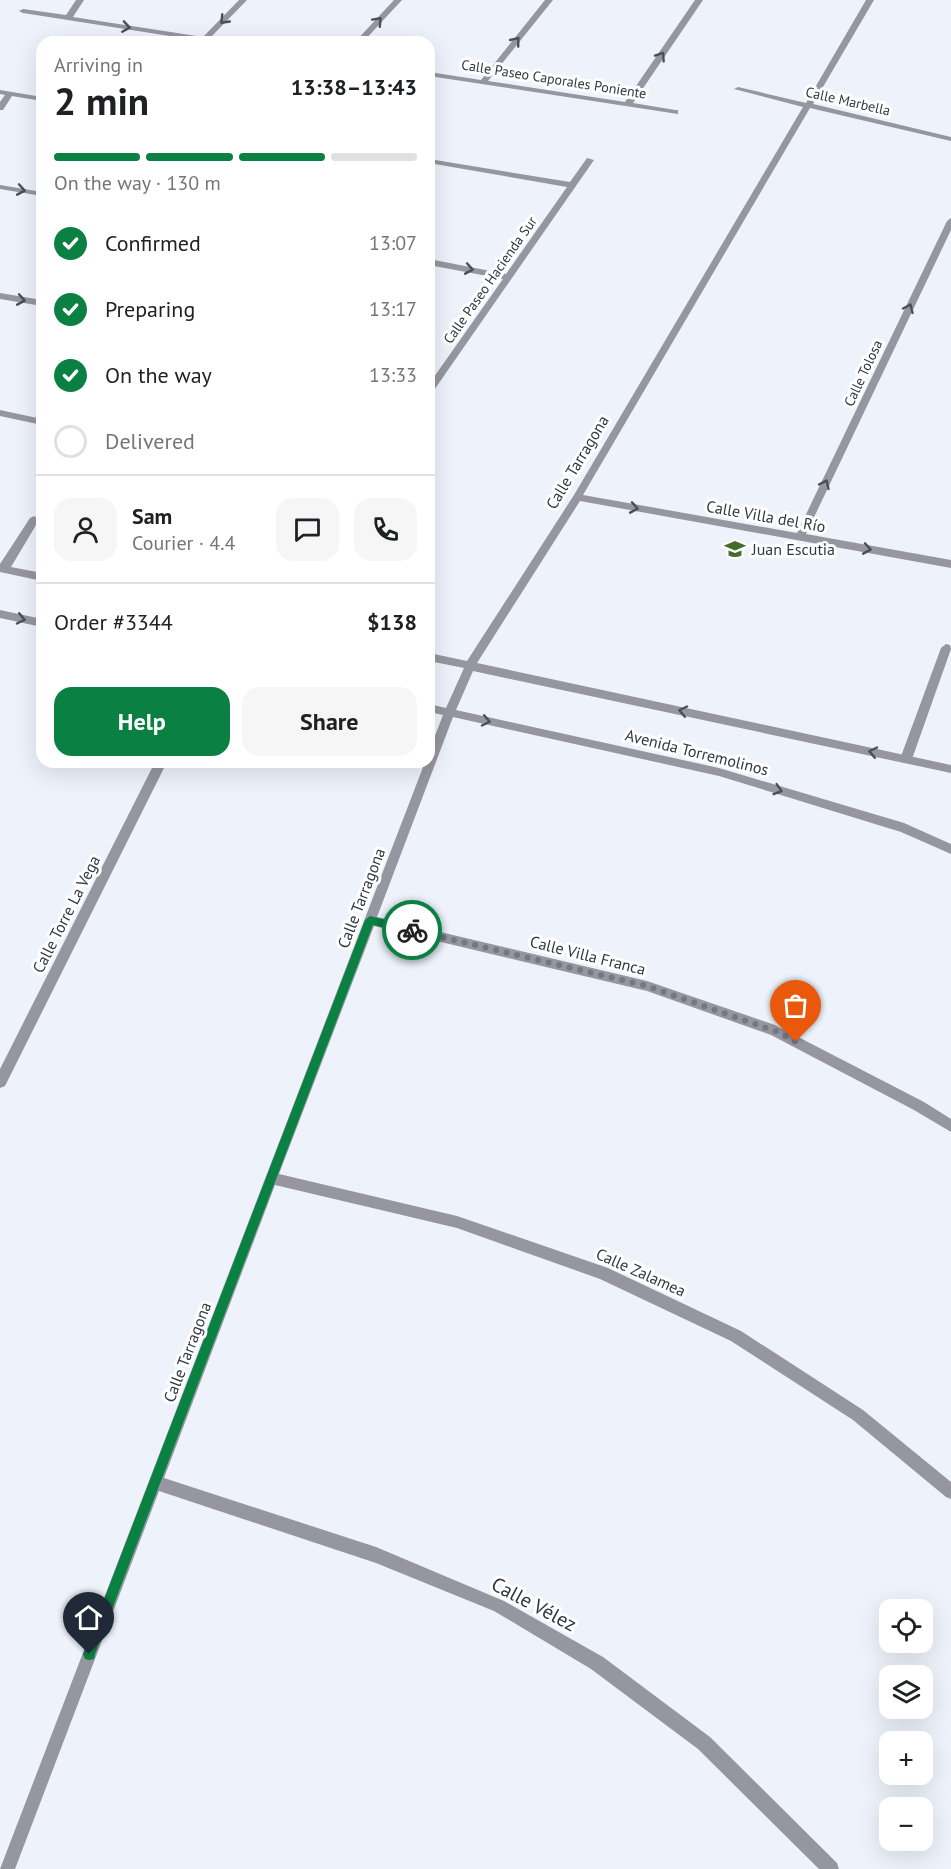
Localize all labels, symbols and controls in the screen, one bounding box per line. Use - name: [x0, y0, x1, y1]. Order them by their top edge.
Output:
- one-way arrow: [220, 13, 231, 23]
- one-way arrow: [371, 17, 382, 28]
- one-way arrow: [122, 21, 131, 33]
- one-way arrow: [509, 37, 520, 48]
- text: Arriving in: [54, 52, 143, 78]
- one-way arrow: [654, 52, 665, 63]
- street label: Calle Paseo Caporales Poniente: [460, 55, 648, 103]
- text: 13:38–13:43: [291, 73, 417, 101]
- text: 2 min: [54, 75, 149, 126]
- street label: Calle Marbella: [804, 83, 892, 119]
- text: On the way · 130 m: [54, 170, 221, 196]
- one-way arrow: [16, 183, 26, 196]
- street label: Calle Paseo Hacienda Sur: [439, 213, 541, 347]
- icon: check: [54, 227, 87, 260]
- text: Confirmed: [105, 229, 201, 257]
- text: 13:07: [369, 230, 417, 256]
- one-way arrow: [464, 263, 473, 275]
- one-way arrow: [16, 293, 26, 306]
- icon: check: [54, 293, 87, 326]
- text: Preparing: [105, 295, 195, 323]
- text: 13:17: [369, 296, 417, 322]
- one-way arrow: [902, 304, 914, 315]
- street label: Calle Tolosa: [840, 337, 886, 409]
- icon: check: [54, 359, 87, 392]
- text: On the way: [105, 361, 212, 389]
- text: 13:33: [369, 362, 417, 388]
- street label: Calle Tarragona: [541, 411, 613, 513]
- text: Delivered: [105, 427, 195, 455]
- one-way arrow: [818, 480, 830, 491]
- street label: Calle Villa del Río: [705, 496, 827, 536]
- button: person: [54, 498, 117, 561]
- button: chat: [276, 498, 339, 561]
- button: phone: [354, 498, 417, 561]
- one-way arrow: [629, 501, 639, 513]
- text: Sam: [132, 502, 172, 530]
- text: Courier · 4.4: [132, 530, 235, 556]
- school or university icon: Juan Escutia: [723, 537, 747, 561]
- place label: Juan Escutia: [751, 539, 835, 559]
- one-way arrow: [862, 542, 872, 555]
- text: Order #3344: [54, 608, 173, 636]
- text: $138: [367, 608, 417, 636]
- one-way arrow: [16, 611, 26, 624]
- button: Help: [54, 687, 230, 756]
- button: Share: [242, 687, 417, 756]
- one-way arrow: [678, 705, 688, 718]
- one-way arrow: [481, 714, 491, 727]
- street label: Avenida Torremolinos: [623, 725, 771, 780]
- one-way arrow: [869, 746, 879, 759]
- one-way arrow: [772, 783, 783, 795]
- street label: Calle Tarragona: [333, 845, 389, 951]
- street label: Calle Torre La Vega: [28, 852, 104, 976]
- courier: [382, 900, 442, 960]
- icon: bike: [396, 914, 429, 947]
- street label: Calle Villa Franca: [528, 931, 648, 979]
- pin: [770, 980, 821, 1042]
- icon: bag: [779, 989, 812, 1022]
- street label: Calle Zalamea: [593, 1243, 689, 1301]
- street label: Calle Tarragona: [159, 1299, 215, 1405]
- street label: Calle Vélez: [487, 1571, 581, 1637]
- pin: [63, 1592, 114, 1654]
- map controls: [879, 1599, 933, 1851]
- button: locate: [879, 1599, 933, 1653]
- icon: home: [72, 1601, 105, 1634]
- button: layers: [879, 1665, 933, 1719]
- button: +: [879, 1731, 933, 1785]
- button: −: [879, 1797, 933, 1851]

